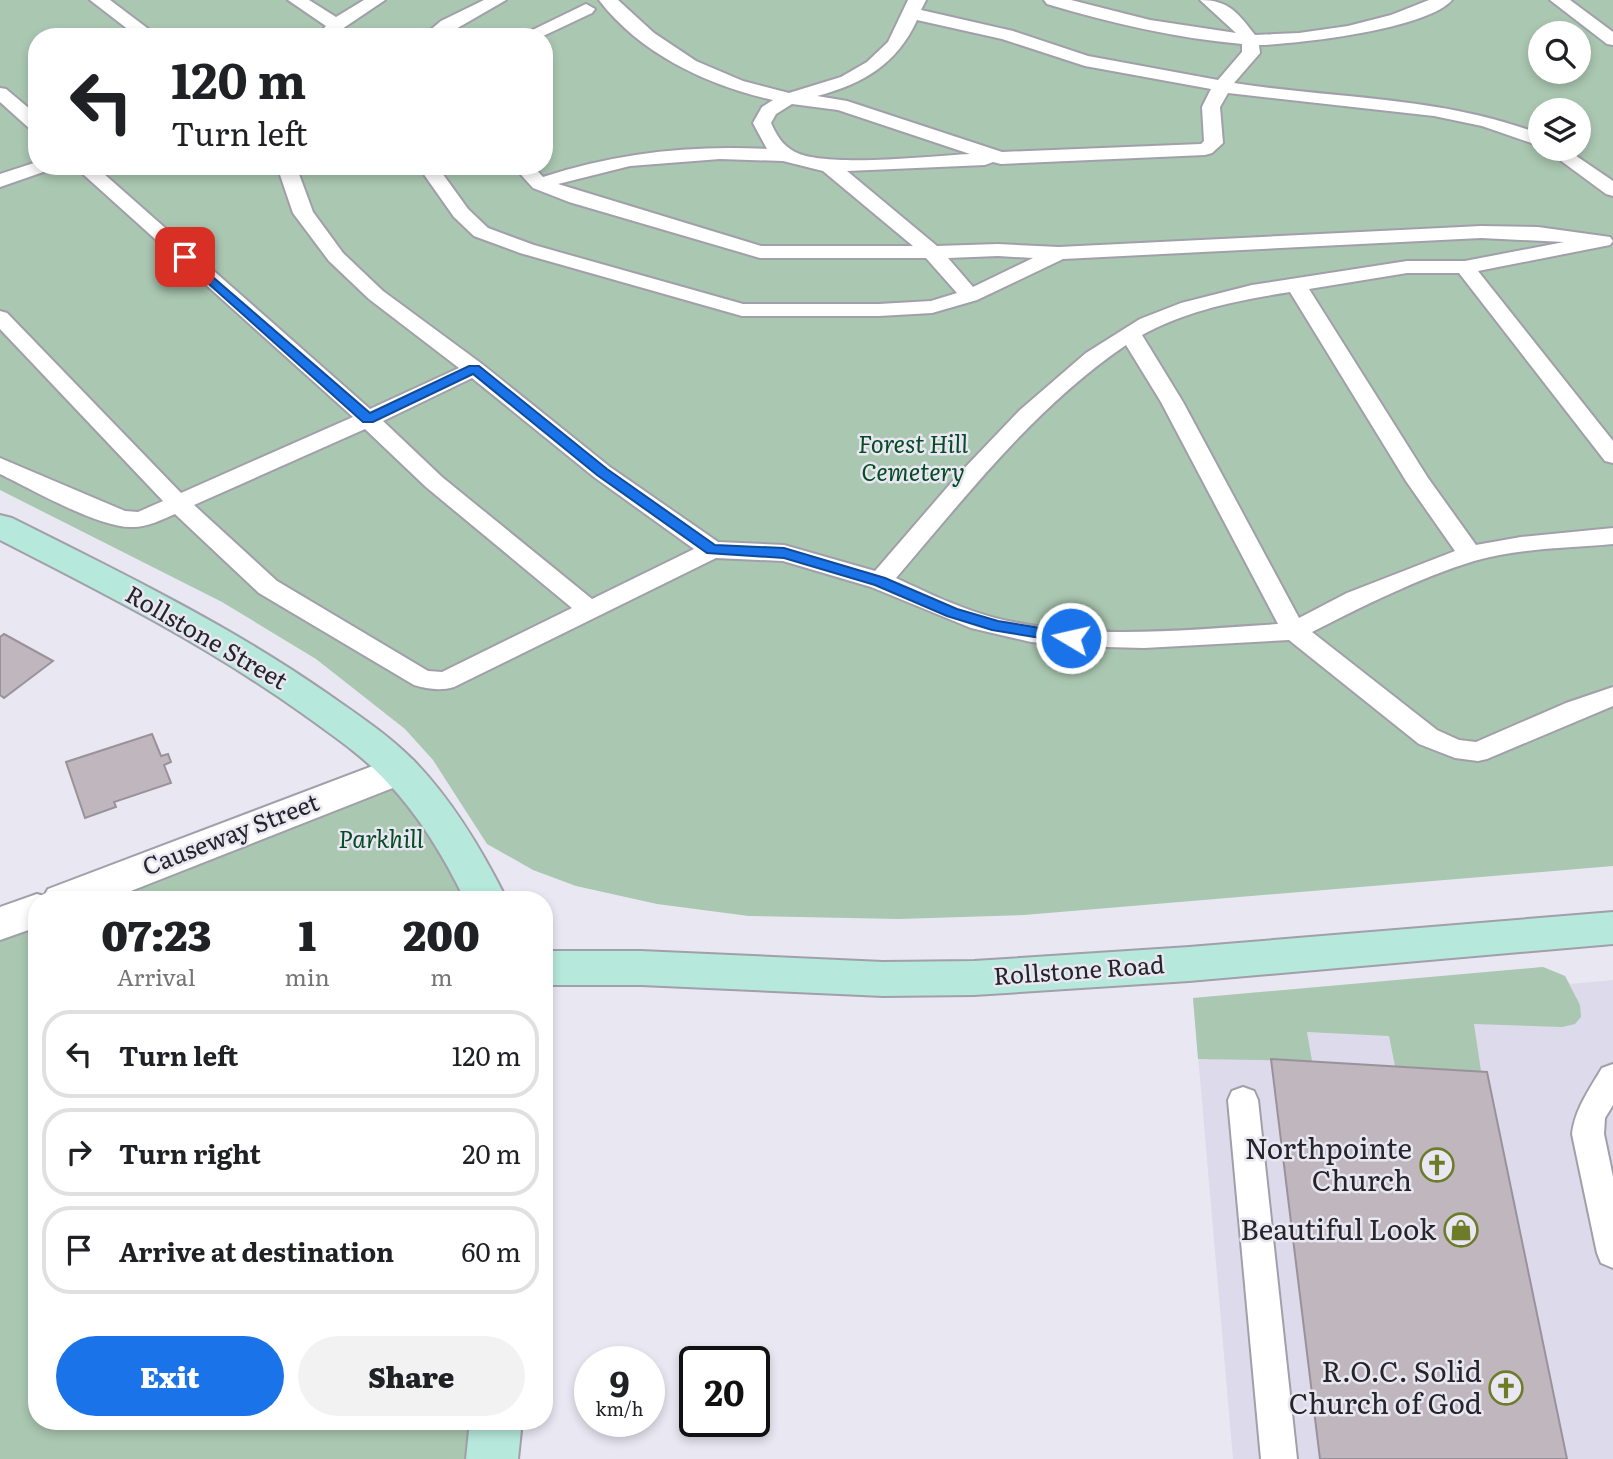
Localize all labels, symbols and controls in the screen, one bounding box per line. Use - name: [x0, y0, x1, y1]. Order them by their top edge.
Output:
- map controls: [1528, 21, 1591, 161]
- button: search: [1528, 21, 1591, 84]
- text: 120 m: [171, 41, 306, 114]
- icon: left: [56, 56, 147, 147]
- button: layers: [1528, 98, 1591, 161]
- text: Turn left: [171, 108, 308, 156]
- pin: [155, 227, 215, 287]
- icon: arrive: [166, 238, 204, 276]
- park label: Forest Hill Cemetery: [858, 425, 968, 488]
- street label: Rollstone Street: [120, 575, 295, 697]
- position arrow: [1034, 601, 1108, 675]
- street label: Causeway Street: [137, 783, 324, 882]
- park label: Parkhill: [338, 820, 424, 855]
- text: 07:23: [101, 902, 211, 964]
- text: 1: [298, 902, 316, 964]
- text: 200: [403, 902, 480, 964]
- street label: Rollstone Road: [992, 945, 1166, 992]
- text: Arrival: [117, 959, 196, 993]
- text: min: [285, 959, 330, 993]
- text: m: [430, 959, 453, 993]
- icon: left: [60, 1035, 98, 1073]
- text: Turn left: [119, 1035, 238, 1074]
- text: 120 m: [452, 1035, 521, 1074]
- place label: Northpointe Church: [1245, 1126, 1412, 1200]
- icon: right: [60, 1133, 98, 1171]
- text: Turn right: [119, 1133, 261, 1172]
- text: 20 m: [462, 1133, 521, 1172]
- church icon: Northpointe Church: [1418, 1146, 1456, 1184]
- place label: Beautiful Look: [1240, 1207, 1437, 1249]
- shop icon: Beautiful Look: [1442, 1211, 1480, 1249]
- icon: arrive: [60, 1231, 98, 1269]
- text: Arrive at destination: [119, 1231, 394, 1270]
- text: 60 m: [462, 1231, 521, 1270]
- button: Exit: [56, 1336, 284, 1416]
- button: Share: [298, 1336, 525, 1416]
- speed limit sign: 20: [679, 1346, 770, 1437]
- place label: R.O.C. Solid Church of God: [1289, 1349, 1482, 1423]
- text: 9: [609, 1356, 630, 1408]
- church icon: R.O.C. Solid Church of God: [1487, 1369, 1525, 1407]
- text: km/h: [596, 1395, 643, 1422]

